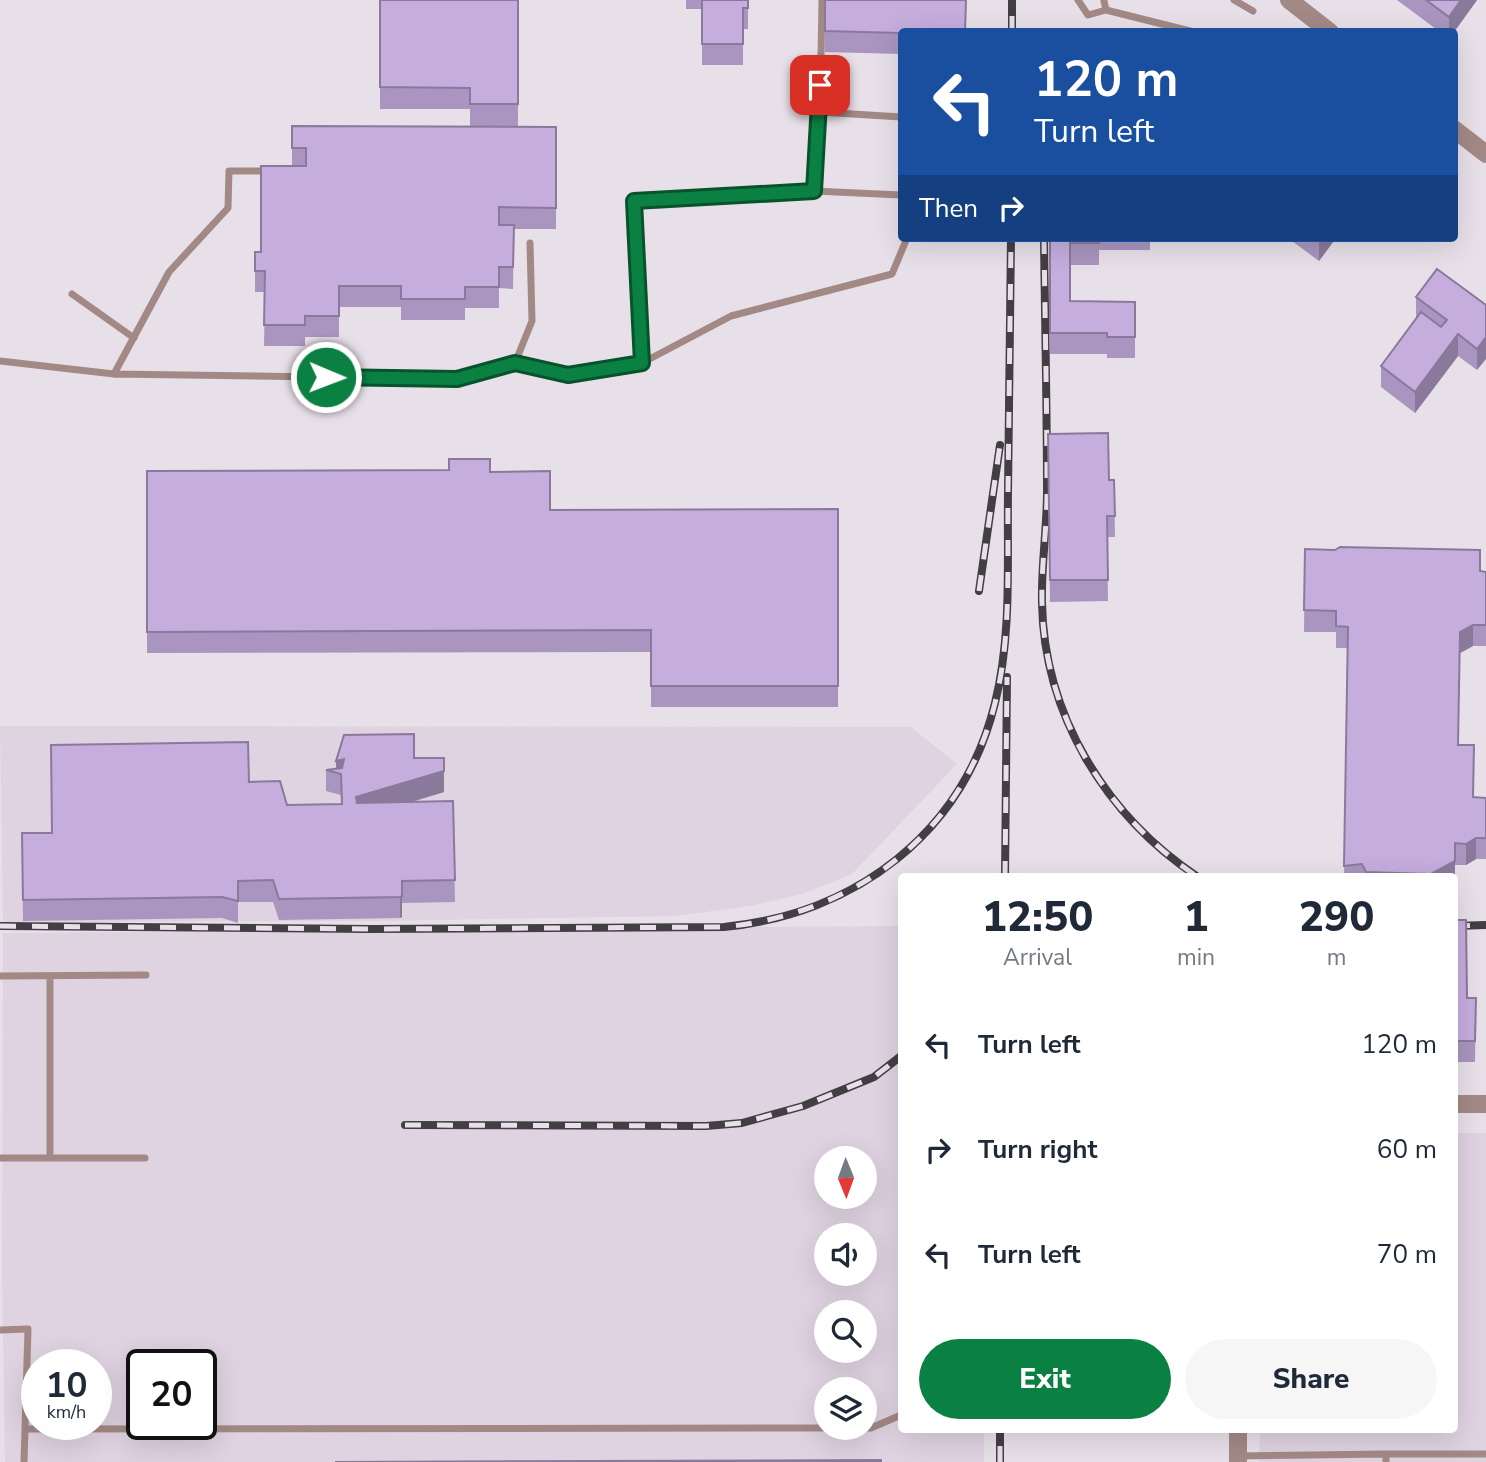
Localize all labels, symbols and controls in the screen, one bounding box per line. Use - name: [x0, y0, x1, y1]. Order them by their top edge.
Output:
- text: 120 m: [1034, 46, 1178, 113]
- pin: [790, 55, 850, 115]
- icon: left: [919, 56, 1010, 147]
- icon: arrive: [801, 66, 839, 104]
- text: Turn left: [1034, 110, 1154, 153]
- icon: right: [992, 189, 1030, 227]
- text: Then: [919, 191, 978, 226]
- position arrow: [289, 340, 363, 414]
- text: 12:50: [982, 889, 1093, 946]
- text: 1: [1183, 889, 1209, 946]
- text: 290: [1299, 889, 1374, 946]
- text: Arrival: [1003, 942, 1072, 973]
- text: min: [1177, 942, 1215, 973]
- text: m: [1327, 942, 1346, 973]
- icon: left: [919, 1026, 957, 1064]
- text: Turn left: [978, 1027, 1081, 1062]
- text: 120 m: [1361, 1027, 1437, 1062]
- icon: right: [919, 1131, 957, 1169]
- text: Turn right: [978, 1132, 1097, 1167]
- text: 60 m: [1377, 1132, 1437, 1167]
- north arrow: [814, 1146, 877, 1209]
- map controls: [814, 1146, 877, 1440]
- button: sound: [814, 1223, 877, 1286]
- icon: left: [919, 1236, 957, 1274]
- text: Turn left: [978, 1237, 1081, 1272]
- text: 70 m: [1377, 1237, 1437, 1272]
- button: search: [814, 1300, 877, 1363]
- button: Exit: [919, 1339, 1171, 1419]
- button: Share: [1185, 1339, 1437, 1419]
- speed limit sign: 20: [126, 1349, 217, 1440]
- text: 10: [45, 1362, 88, 1409]
- button: layers: [814, 1377, 877, 1440]
- text: km/h: [47, 1400, 86, 1424]

